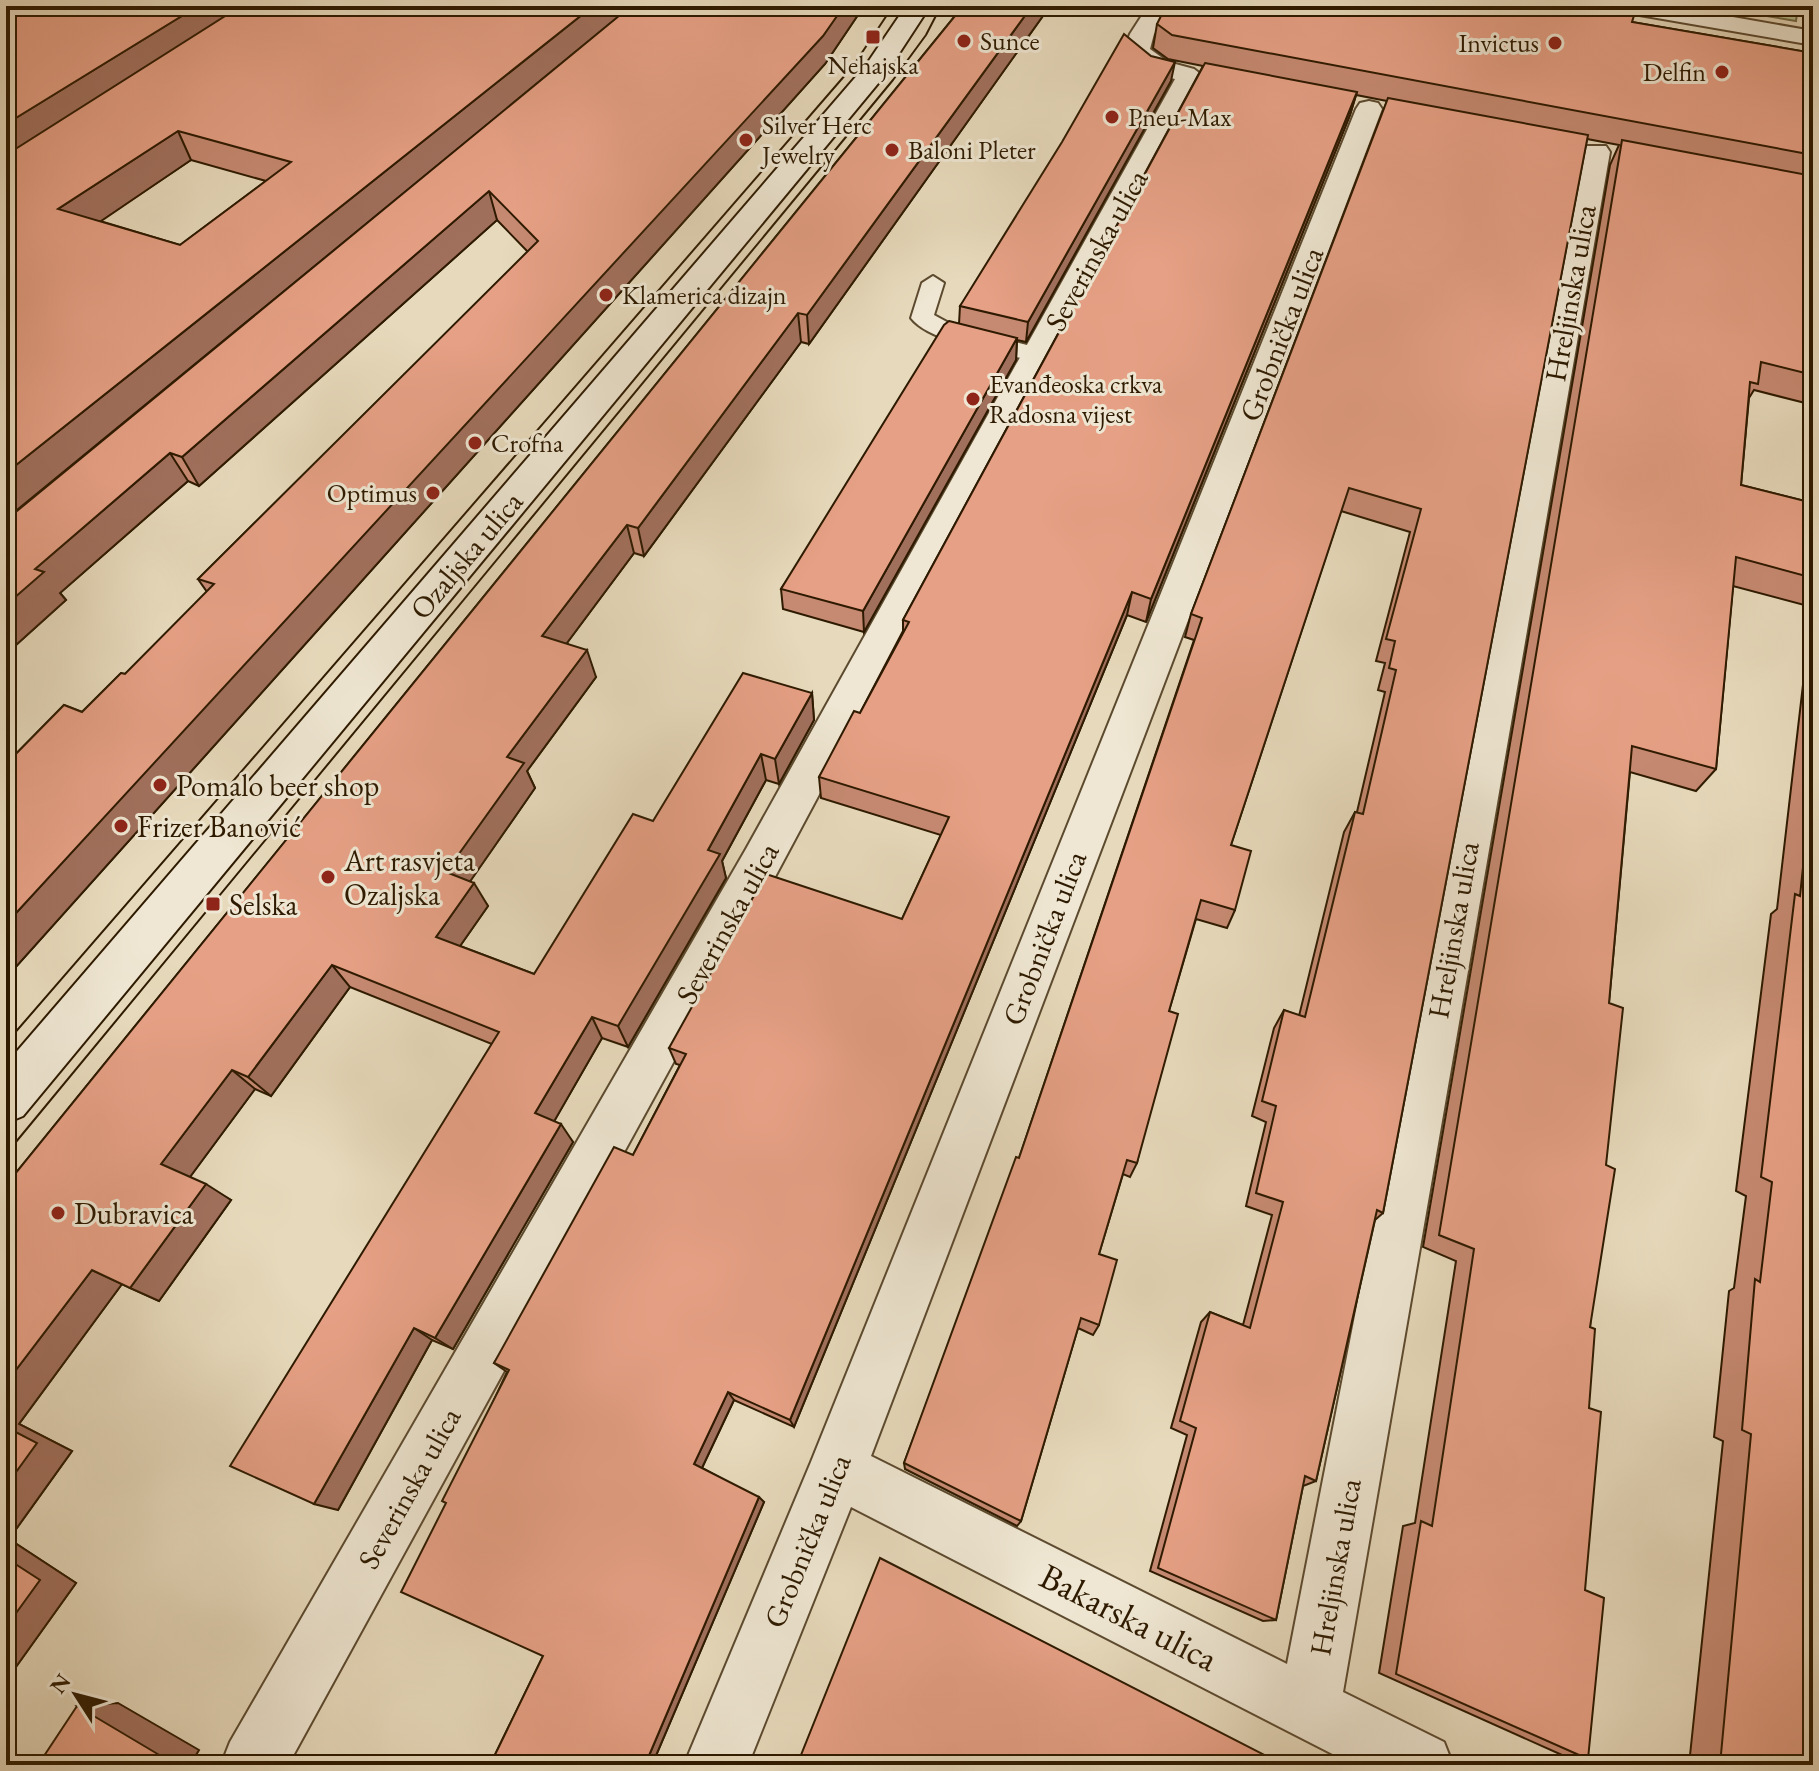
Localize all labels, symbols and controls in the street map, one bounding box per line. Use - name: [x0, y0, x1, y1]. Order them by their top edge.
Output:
- place label: Sunce: [980, 24, 1040, 58]
- place label: Invictus: [1458, 26, 1539, 60]
- marker: Nehajska: [864, 28, 882, 46]
- marker: Sunce: [955, 32, 973, 50]
- marker: Invictus: [1546, 34, 1564, 52]
- place label: Nehajska: [827, 48, 919, 82]
- place label: Delfin: [1643, 55, 1706, 89]
- marker: Delfin: [1713, 63, 1731, 81]
- place label: Pneu-Max: [1128, 100, 1232, 134]
- place label: Silver Herc Jewelry: [760, 108, 872, 172]
- marker: Pneu-Max: [1103, 108, 1121, 126]
- marker: Silver Herc Jewelry: [737, 131, 755, 149]
- place label: Baloni Pleter: [908, 133, 1036, 167]
- marker: Baloni Pleter: [883, 141, 901, 159]
- street label: Severinska ulica: [1036, 162, 1156, 338]
- street label: Hreljinska ulica: [1535, 201, 1605, 385]
- street label: Grobnička ulica: [1230, 241, 1332, 427]
- place label: Klamerica dizajn: [622, 278, 787, 312]
- marker: Klamerica dizajn: [597, 286, 615, 304]
- place label: Evanđeoska crkva Radosna vijest: [989, 367, 1163, 431]
- marker: Evanđeoska crkva Radosna vijest: [964, 390, 982, 408]
- place label: Crofna: [491, 426, 564, 460]
- marker: Crofna: [466, 434, 484, 452]
- place label: Optimus: [327, 476, 417, 510]
- street label: Ozaljska ulica: [401, 483, 531, 627]
- marker: Optimus: [424, 484, 442, 502]
- place label: Pomalo beer shop: [176, 766, 379, 805]
- marker: Pomalo beer shop: [151, 776, 169, 794]
- place label: Frizer Banović: [137, 807, 301, 846]
- marker: Frizer Banović: [112, 817, 130, 835]
- street label: Severinska ulica: [667, 835, 787, 1011]
- street label: Hreljinska ulica: [1418, 838, 1488, 1022]
- place label: Art rasvjeta Ozaljska: [343, 841, 475, 914]
- street label: Grobnička ulica: [993, 845, 1095, 1031]
- marker: Art rasvjeta Ozaljska: [319, 868, 337, 886]
- place label: Selska: [229, 885, 298, 924]
- marker: Selska: [204, 895, 222, 913]
- place label: Dubravica: [74, 1194, 194, 1233]
- marker: Dubravica: [49, 1204, 67, 1222]
- street label: Severinska ulica: [349, 1400, 469, 1576]
- street label: Grobnička ulica: [755, 1449, 859, 1633]
- street label: Hreljinska ulica: [1300, 1475, 1370, 1659]
- street label: Bakarska ulica: [1032, 1552, 1227, 1682]
- north arrow: [36, 1655, 116, 1735]
- text: N: [43, 1668, 77, 1699]

